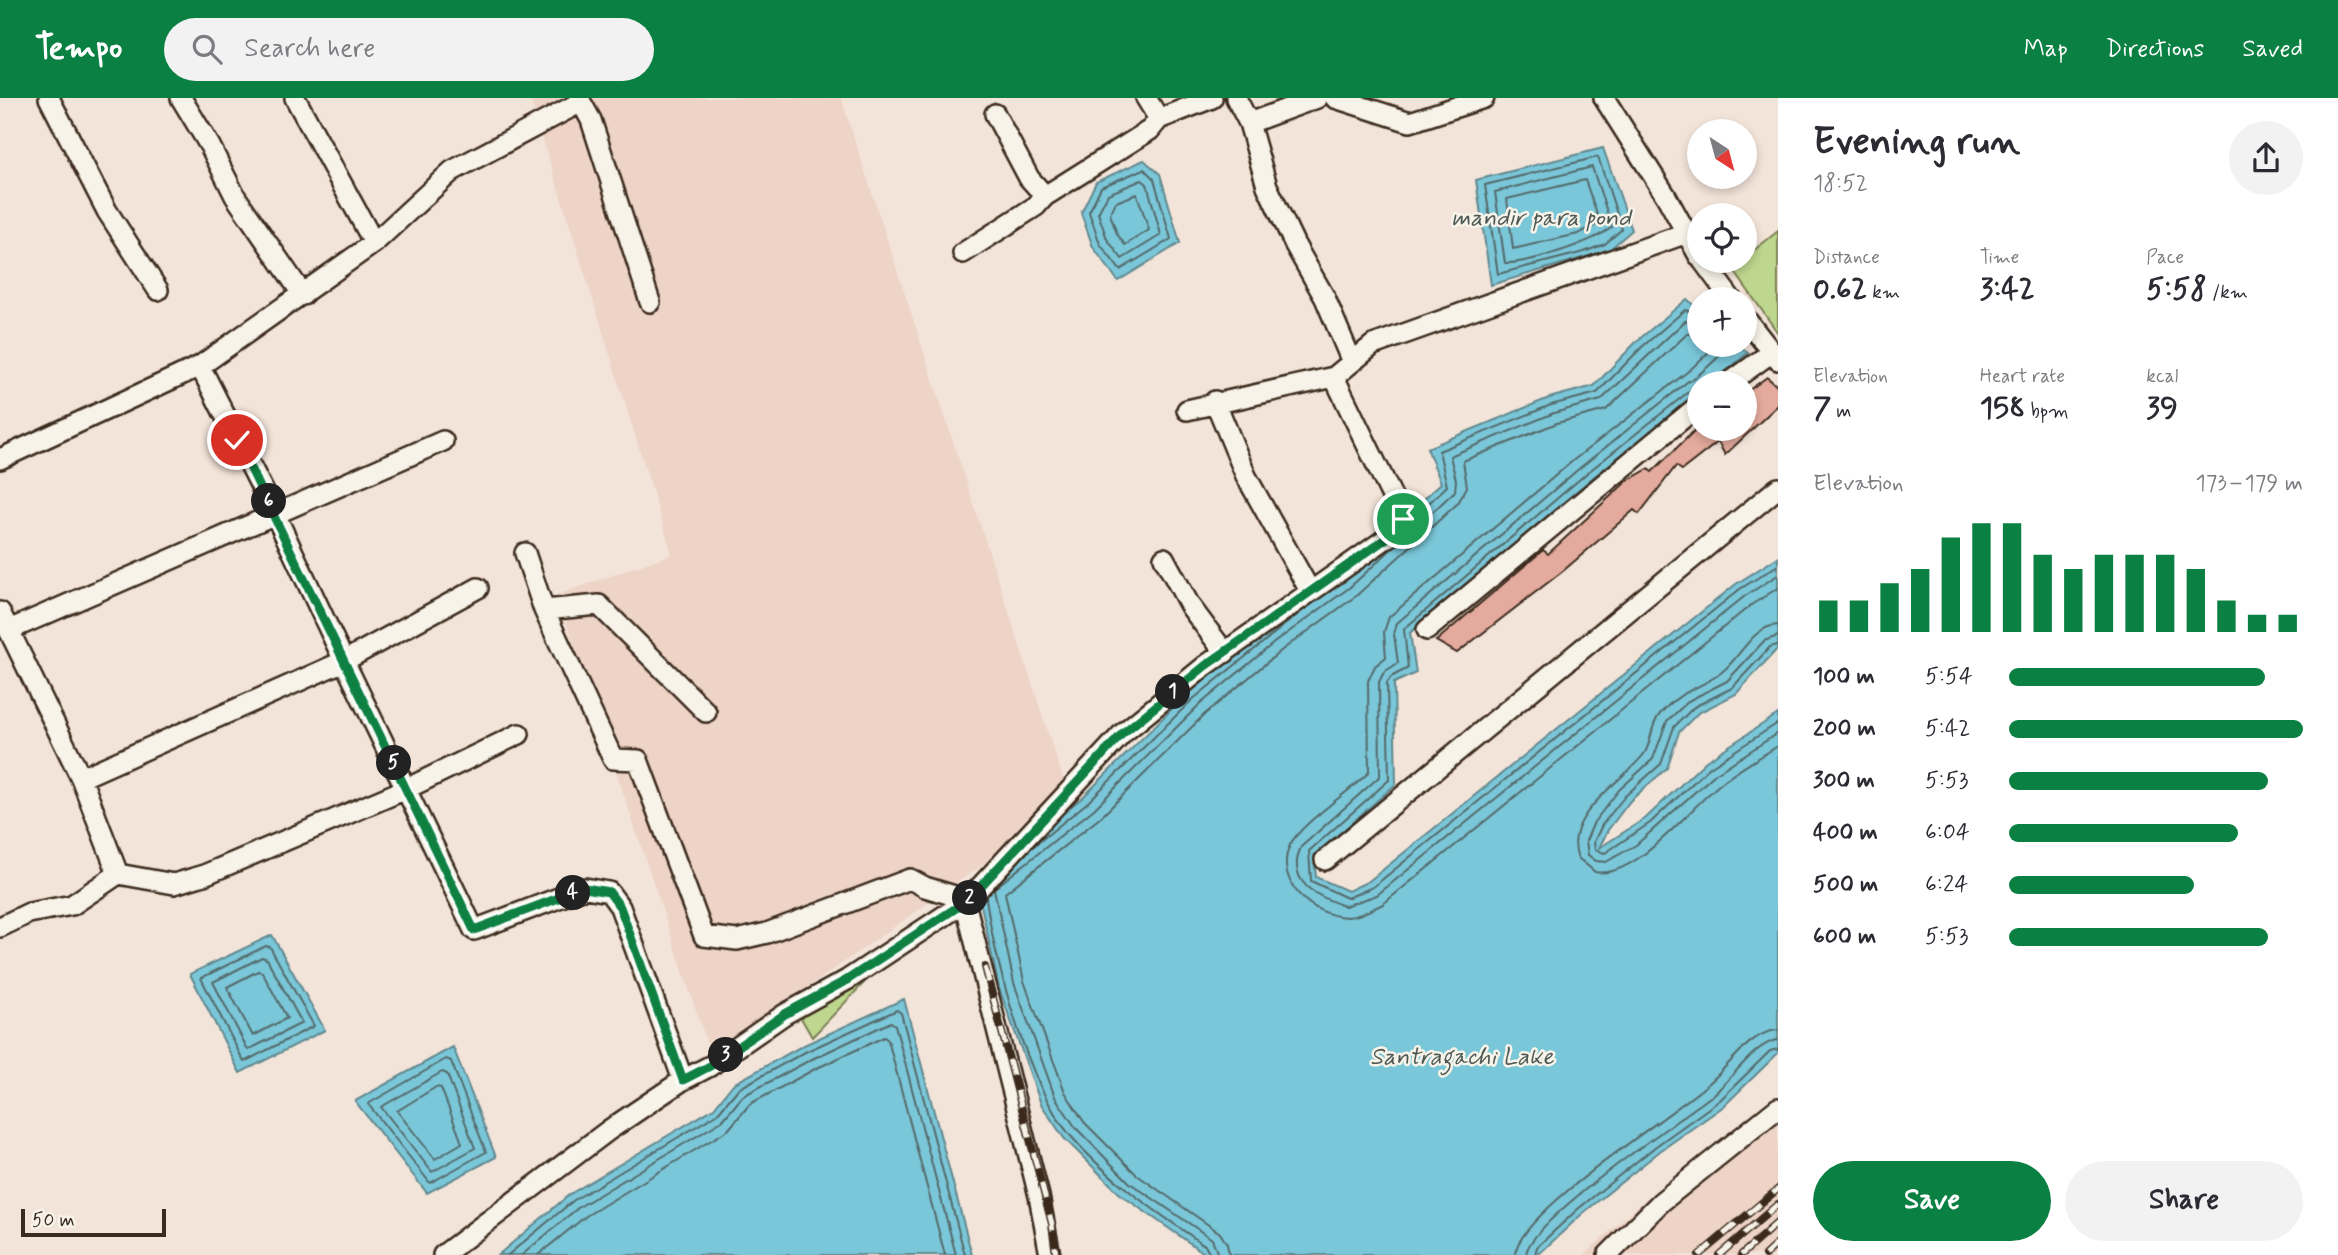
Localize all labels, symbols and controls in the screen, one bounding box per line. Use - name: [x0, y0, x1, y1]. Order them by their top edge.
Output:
- search box: [164, 18, 654, 81]
- text: Tempo: [35, 27, 122, 71]
- icon: search: [188, 30, 226, 68]
- text: Search here: [244, 32, 375, 66]
- text: Map: [2024, 34, 2068, 65]
- text: Directions: [2106, 34, 2204, 65]
- text: Saved: [2242, 34, 2303, 65]
- text: Evening run: [1813, 118, 2020, 167]
- north arrow: [1687, 119, 1757, 189]
- map controls: [1687, 119, 1757, 441]
- button: share: [2229, 121, 2303, 195]
- text: 18:52: [1813, 169, 1868, 199]
- water label: mandir para pond: [1451, 203, 1633, 234]
- button: locate: [1687, 203, 1757, 273]
- text: Distance: [1813, 245, 1880, 270]
- text: Time: [1980, 245, 2019, 270]
- text: Pace: [2146, 245, 2184, 270]
- text: 0.62: [1813, 270, 1867, 309]
- text: 3:42: [1980, 270, 2035, 309]
- text: 5:58: [2146, 270, 2207, 309]
- text: km: [1867, 280, 1900, 305]
- text: /km: [2207, 280, 2248, 305]
- button: +: [1687, 287, 1757, 357]
- text: Elevation: [1813, 364, 1888, 389]
- text: Heart rate: [1980, 364, 2065, 389]
- text: kcal: [2146, 364, 2178, 389]
- button: −: [1687, 371, 1757, 441]
- text: 7: [1813, 389, 1831, 428]
- text: 158: [1980, 389, 2025, 428]
- text: 39: [2146, 389, 2178, 428]
- text: m: [1831, 399, 1851, 424]
- text: bpm: [2025, 399, 2069, 424]
- pin: [207, 410, 267, 470]
- icon: check: [218, 421, 256, 459]
- text: Elevation: [1813, 469, 1904, 499]
- text: 173–179 m: [2196, 469, 2303, 499]
- pin: 6: [252, 484, 286, 518]
- text: 6: [264, 488, 273, 513]
- pin: [1373, 489, 1433, 549]
- icon: arrive: [1384, 500, 1422, 538]
- text: 100 m: [1813, 662, 1875, 692]
- text: 5:54: [1925, 662, 1973, 692]
- pin: 1: [1156, 674, 1190, 710]
- text: 1: [1168, 679, 1177, 704]
- text: 200 m: [1813, 714, 1876, 744]
- text: 5:42: [1925, 714, 1970, 744]
- pin: 5: [376, 746, 412, 780]
- text: 5: [388, 750, 399, 775]
- text: 300 m: [1813, 766, 1875, 796]
- text: 5:53: [1925, 766, 1968, 796]
- text: 400 m: [1813, 818, 1878, 848]
- text: 6:04: [1925, 818, 1970, 848]
- text: 500 m: [1813, 870, 1878, 900]
- text: 6:24: [1925, 870, 1968, 900]
- pin: 4: [556, 876, 590, 910]
- text: 4: [567, 880, 578, 905]
- pin: 2: [953, 880, 988, 916]
- text: 2: [965, 885, 974, 910]
- text: 600 m: [1813, 922, 1876, 952]
- text: 5:53: [1925, 922, 1968, 952]
- pin: 3: [708, 1038, 744, 1072]
- text: 3: [721, 1042, 730, 1067]
- water label: Santragachi Lake: [1370, 1042, 1555, 1076]
- button: Save: [1813, 1161, 2051, 1241]
- button: Share: [2065, 1161, 2303, 1241]
- scale bar: [21, 1206, 166, 1238]
- text: 50 m: [32, 1208, 75, 1233]

